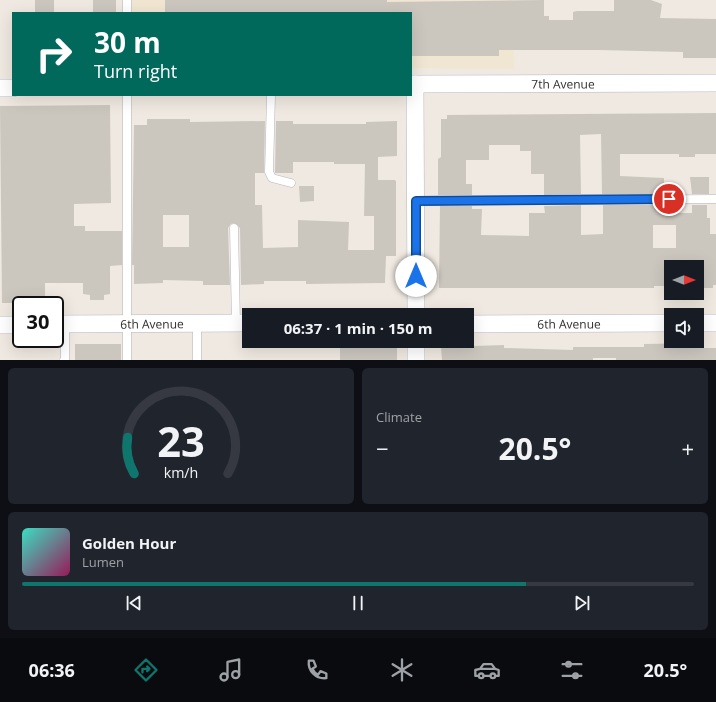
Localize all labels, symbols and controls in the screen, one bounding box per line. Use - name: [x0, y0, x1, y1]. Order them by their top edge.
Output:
- text: 30 m: [94, 23, 161, 61]
- icon: right: [28, 28, 80, 80]
- text: Turn right: [94, 59, 177, 83]
- street label: 7th Avenue: [531, 75, 595, 92]
- pin: [652, 182, 686, 216]
- icon: arrive: [658, 188, 680, 210]
- position arrow: [395, 255, 437, 297]
- north arrow: [664, 260, 704, 300]
- map controls: [664, 260, 704, 348]
- speed limit sign: 30: [12, 296, 64, 348]
- button: sound: [664, 308, 704, 348]
- street label: 6th Avenue: [120, 315, 184, 332]
- street label: 6th Avenue: [537, 315, 601, 332]
- text: 06:37 · 1 min · 150 m: [284, 318, 432, 338]
- text: Climate: [376, 408, 422, 426]
- text: 23: [157, 413, 205, 469]
- text: 20.5°: [499, 428, 571, 469]
- text: −: [376, 433, 389, 463]
- text: +: [681, 433, 694, 463]
- text: km/h: [164, 463, 198, 482]
- text: Golden Hour: [82, 533, 176, 553]
- text: Lumen: [82, 553, 124, 571]
- icon: previous: [123, 592, 145, 614]
- icon: pause: [347, 592, 369, 614]
- icon: next: [571, 592, 593, 614]
- icon: directions: [132, 656, 160, 684]
- icon: music: [217, 656, 245, 684]
- icon: phone: [303, 656, 331, 684]
- icon: climate: [388, 656, 416, 684]
- icon: car: [473, 656, 501, 684]
- icon: filters: [558, 656, 586, 684]
- text: 06:36: [29, 658, 75, 682]
- text: 20.5°: [644, 658, 687, 682]

